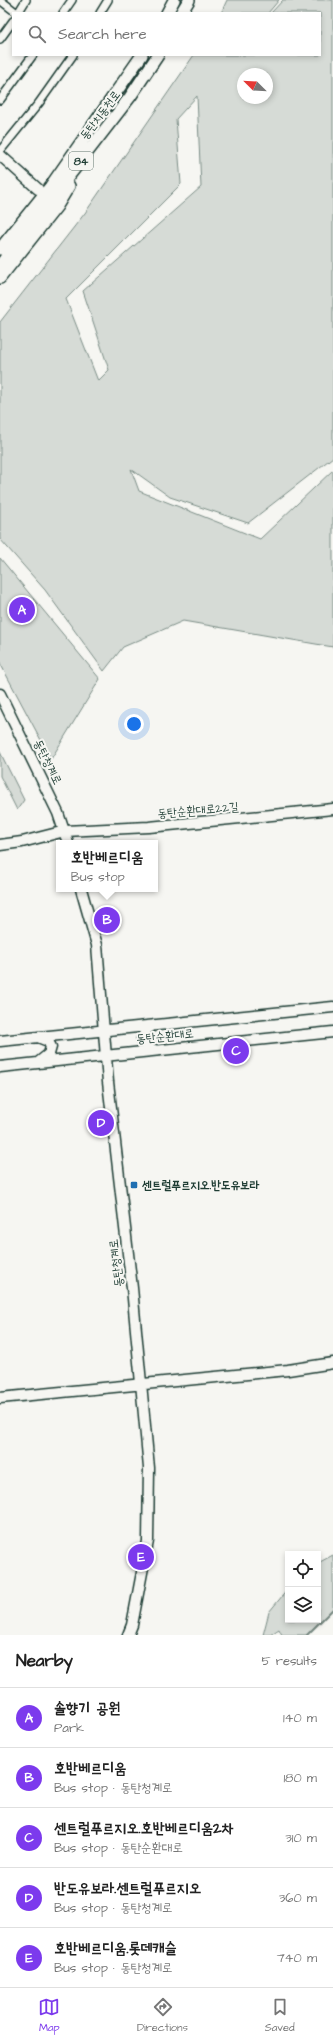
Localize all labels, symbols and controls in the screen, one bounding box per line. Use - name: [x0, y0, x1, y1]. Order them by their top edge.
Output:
- search box: [12, 12, 321, 56]
- icon: search: [26, 23, 48, 45]
- text: Search here: [58, 24, 147, 45]
- north arrow: [237, 68, 273, 104]
- street label: 동탄치동천로: [76, 87, 125, 144]
- road number: 84: [69, 152, 93, 170]
- pin: A: [9, 595, 35, 625]
- your location: [124, 714, 144, 734]
- street label: 동탄청계로: [29, 737, 66, 788]
- street label: 동탄순환대로22길: [157, 798, 240, 823]
- popup: [56, 840, 158, 892]
- text: 호반베르디움: [71, 847, 143, 868]
- text: Bus stop: [71, 868, 125, 886]
- pin: B: [94, 905, 120, 935]
- street label: 동탄순환대로: [135, 1025, 195, 1048]
- pin: C: [223, 1036, 249, 1066]
- pin: D: [88, 1108, 114, 1138]
- place label: 센트럴푸르지오.반도유보라: [141, 1177, 260, 1194]
- marker: 센트럴푸르지오.반도유보라: [129, 1180, 139, 1190]
- street label: 동탄청계로: [105, 1238, 128, 1288]
- pin: E: [128, 1542, 154, 1572]
- map controls: [285, 1551, 321, 1623]
- button: locate: [285, 1551, 321, 1587]
- button: layers: [285, 1587, 321, 1623]
- text: Nearby: [16, 1649, 73, 1673]
- text: 5 results: [261, 1652, 317, 1670]
- text: 솔향기 공원: [54, 1698, 120, 1719]
- text: A: [25, 1709, 33, 1727]
- text: 140 m: [283, 1709, 317, 1727]
- text: Park: [54, 1719, 84, 1737]
- text: 호반베르디움: [54, 1758, 126, 1779]
- text: B: [24, 1769, 34, 1787]
- text: 180 m: [283, 1769, 317, 1787]
- text: Bus stop · 동탄청계로: [54, 1779, 172, 1797]
- text: 센트럴푸르지오.호반베르디움2차: [54, 1818, 234, 1839]
- text: C: [24, 1829, 34, 1847]
- text: 310 m: [285, 1829, 317, 1847]
- text: Bus stop · 동탄순환대로: [54, 1839, 183, 1857]
- text: 반도유보라.센트럴푸르지오: [54, 1878, 201, 1899]
- text: D: [25, 1889, 33, 1907]
- text: 360 m: [279, 1889, 317, 1907]
- text: Bus stop · 동탄청계로: [54, 1899, 172, 1917]
- text: 호반베르디움.롯데캐슬: [54, 1938, 177, 1959]
- text: E: [25, 1949, 33, 1967]
- text: 740 m: [277, 1949, 317, 1967]
- text: Bus stop · 동탄청계로: [54, 1959, 172, 1977]
- tab: Map: [38, 1996, 60, 2035]
- tab: Directions: [137, 1996, 188, 2035]
- tab: Saved: [265, 1996, 295, 2035]

